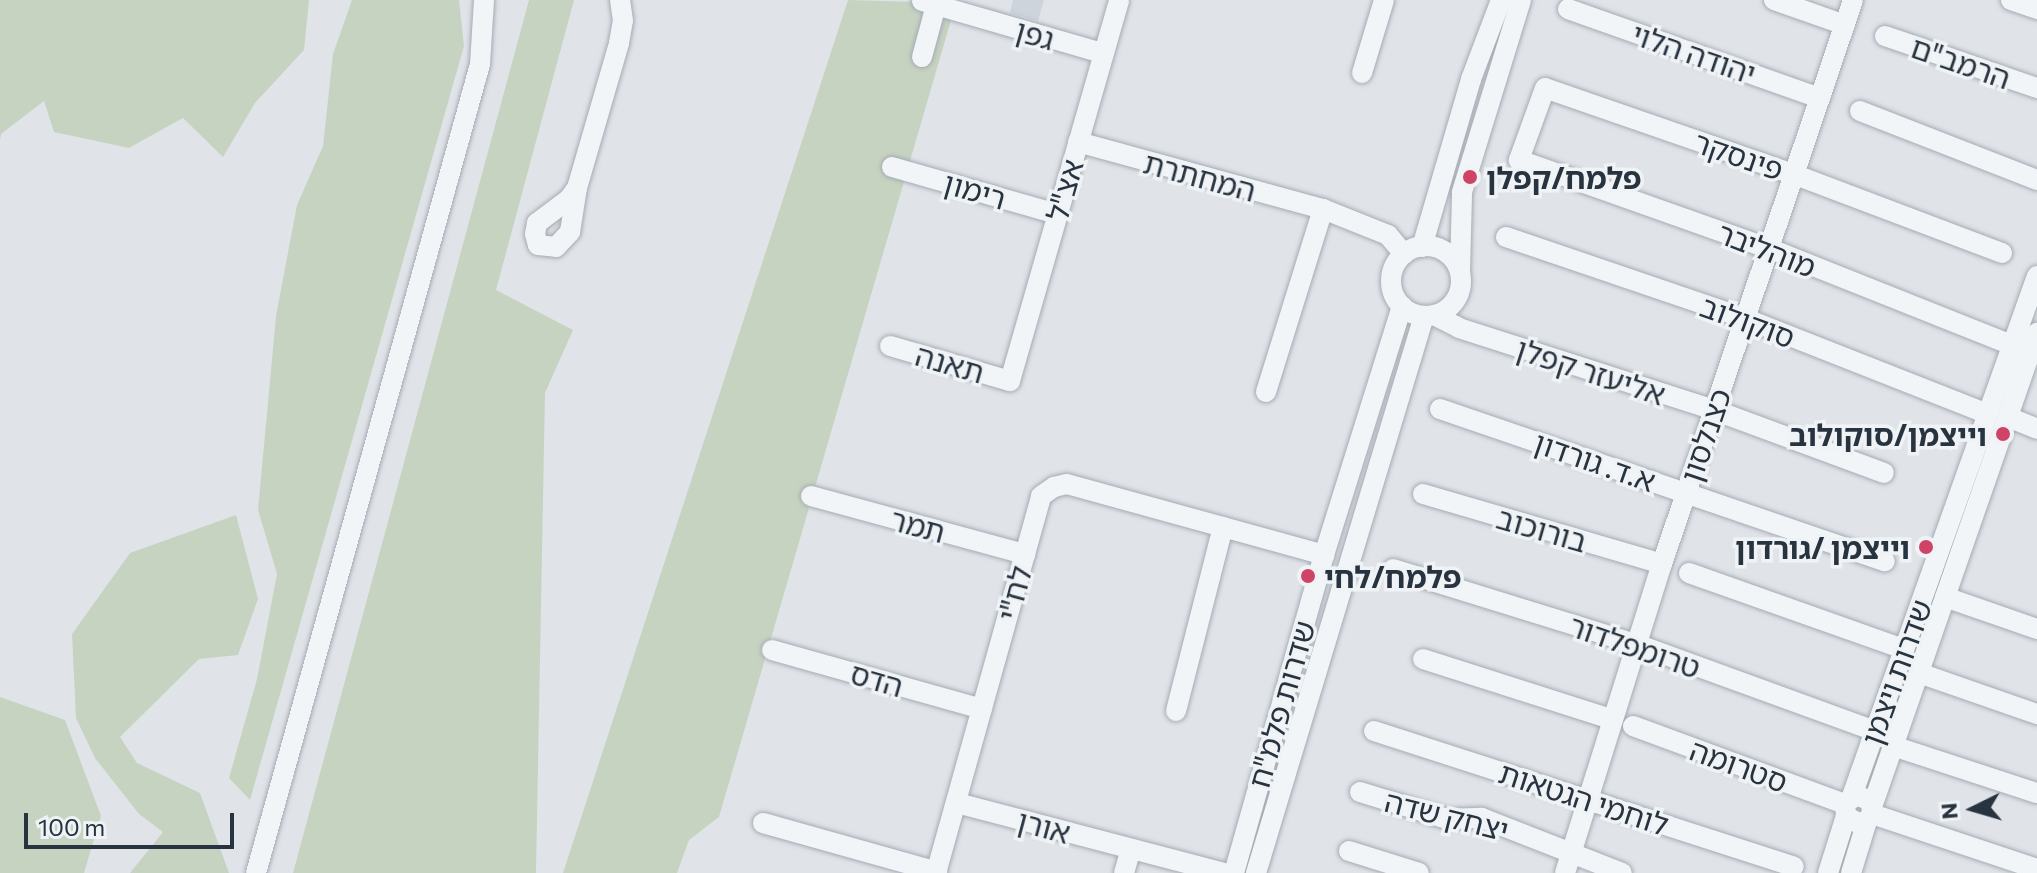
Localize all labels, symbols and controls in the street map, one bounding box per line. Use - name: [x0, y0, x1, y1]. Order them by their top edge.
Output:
- street label: גפן: [1012, 11, 1058, 57]
- street label: יהודה הלוי: [1627, 15, 1761, 91]
- street label: הרמב"ם: [1906, 28, 2016, 96]
- street label: פינסקר: [1690, 123, 1788, 187]
- street label: המחתרת: [1140, 144, 1260, 208]
- street label: אצ"ל: [1038, 155, 1090, 225]
- place label: פלמח/קפלן: [1486, 159, 1642, 195]
- street label: רימון: [940, 164, 1010, 216]
- marker: פלמח/קפלן: [1461, 168, 1479, 186]
- street label: מוהליבר: [1713, 214, 1821, 284]
- street label: סוקולוב: [1696, 287, 1800, 355]
- street label: אליעזר קפלן: [1512, 330, 1670, 412]
- street label: תאנה: [912, 336, 988, 390]
- street label: כצנלסון: [1672, 383, 1738, 487]
- place label: וייצמן/סוקולוב: [1789, 416, 1987, 452]
- street label: א.ד. גורדון: [1530, 423, 1660, 499]
- marker: וייצמן/סוקולוב: [1994, 425, 2012, 443]
- street label: בורוכוב: [1493, 499, 1591, 559]
- street label: תמר: [887, 500, 949, 550]
- place label: וייצמן /גורדון: [1735, 529, 1910, 565]
- marker: וייצמן /גורדון: [1917, 538, 1935, 556]
- place label: פלמח/לחי: [1324, 558, 1462, 594]
- street label: לח"י: [989, 562, 1039, 624]
- marker: פלמח/לחי: [1299, 567, 1317, 585]
- street label: שדרות ויצמן: [1853, 594, 1939, 750]
- street label: טרומפלדור: [1565, 607, 1705, 685]
- street label: שדרות פלמ"ח: [1240, 616, 1322, 792]
- street label: הדס: [846, 654, 908, 704]
- street label: סטרומה: [1685, 731, 1793, 799]
- street label: לוחמי הגטאות: [1495, 754, 1673, 842]
- north arrow: [1933, 769, 2013, 849]
- street label: יצחק שדה: [1381, 782, 1513, 848]
- scale bar: [28, 797, 238, 847]
- street label: אורן: [1014, 802, 1074, 850]
- text: N: [1934, 802, 1963, 821]
- text: 100 m: [38, 812, 105, 841]

